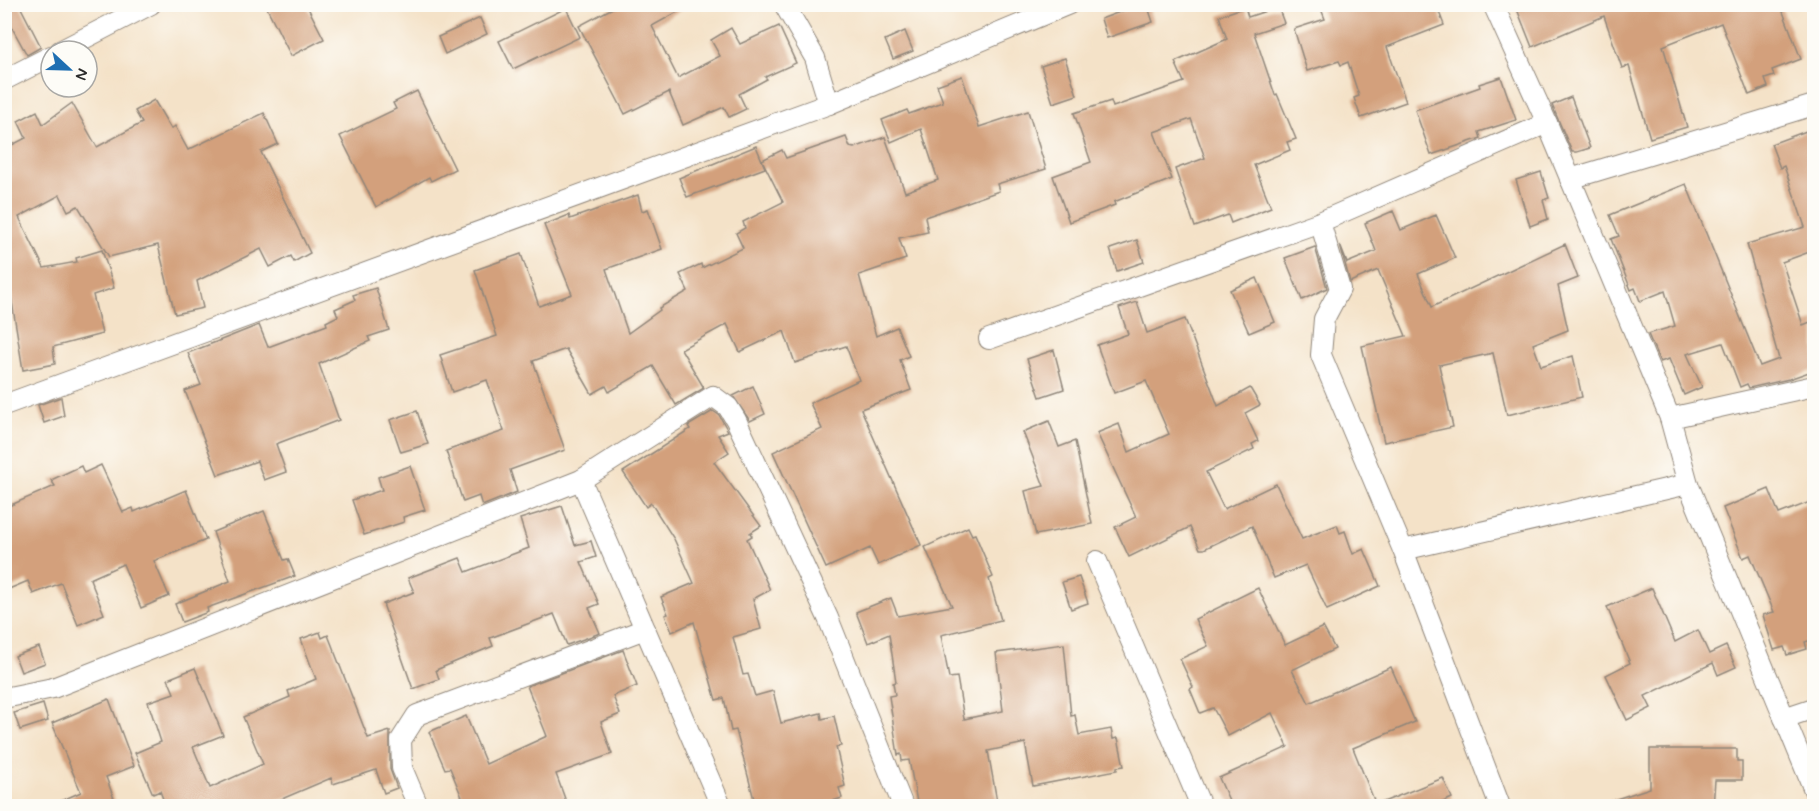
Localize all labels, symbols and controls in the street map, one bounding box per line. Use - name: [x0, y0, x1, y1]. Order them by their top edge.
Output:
- north arrow: [39, 39, 99, 99]
- text: N: [70, 65, 93, 83]

